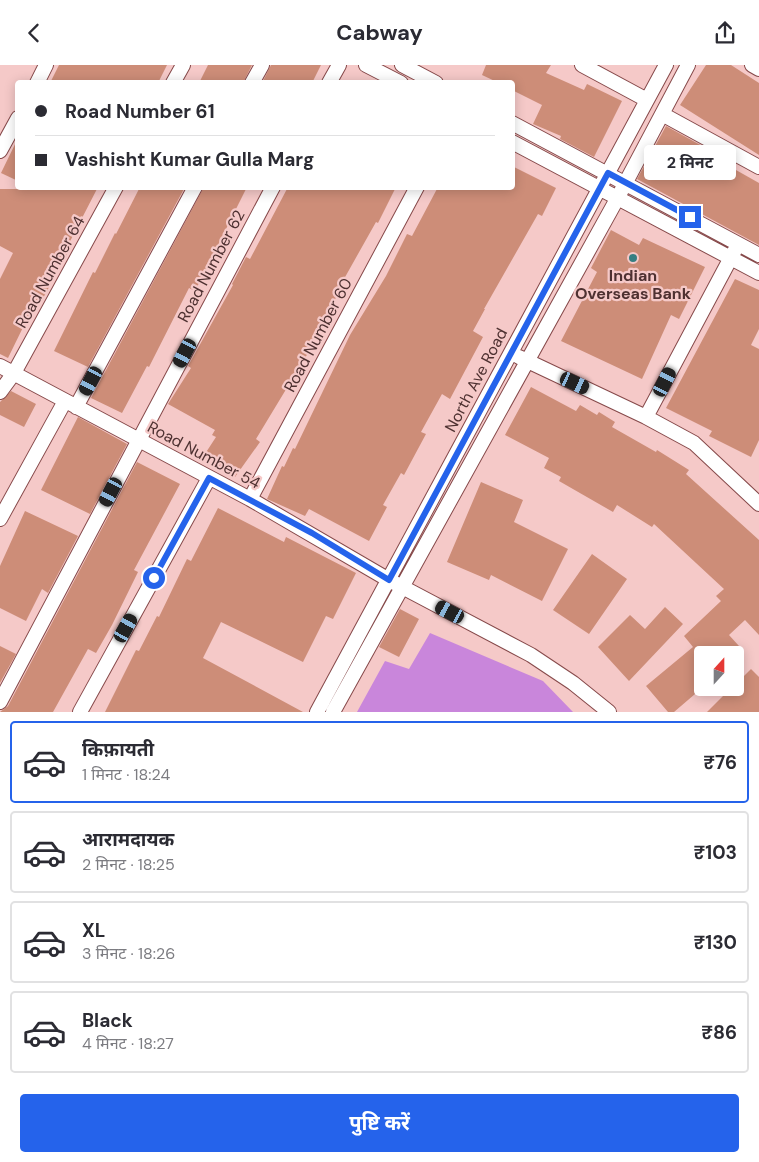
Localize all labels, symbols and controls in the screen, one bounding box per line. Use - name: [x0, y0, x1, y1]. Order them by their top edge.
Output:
- text: Cabway: [336, 18, 423, 47]
- icon: back: [20, 19, 48, 47]
- icon: share: [711, 19, 739, 47]
- text: Road Number 61: [65, 99, 215, 124]
- callout: 2 मिनट: [644, 145, 736, 179]
- text: Vashisht Kumar Gulla Marg: [65, 147, 314, 172]
- text: 2 मिनट: [667, 152, 713, 173]
- street label: Road Number 62: [173, 206, 249, 326]
- route end: [679, 206, 701, 228]
- street label: Road Number 64: [11, 212, 90, 332]
- marker: Indian Overseas Bank: [627, 252, 639, 264]
- place label: Indian Overseas Bank: [575, 265, 692, 304]
- street label: Road Number 60: [279, 274, 357, 396]
- street label: North Ave Road: [440, 324, 512, 436]
- car: [171, 336, 198, 370]
- car: [77, 364, 104, 398]
- car: [651, 365, 678, 399]
- car: [558, 370, 591, 396]
- street label: Road Number 54: [144, 416, 264, 494]
- car: [97, 475, 124, 509]
- route start: [143, 567, 165, 589]
- car: [433, 598, 466, 626]
- car: [112, 611, 139, 645]
- north arrow: [694, 646, 744, 696]
- map controls: [694, 646, 744, 696]
- text: किफ़ायती: [82, 737, 154, 762]
- icon: car: [22, 740, 67, 785]
- text: ₹76: [703, 750, 737, 775]
- text: 1 मिनट · 18:24: [82, 764, 170, 785]
- text: आरामदायक: [82, 827, 174, 852]
- icon: car: [22, 830, 67, 875]
- text: ₹103: [694, 840, 737, 865]
- text: 2 मिनट · 18:25: [82, 854, 175, 875]
- text: XL: [82, 918, 105, 943]
- icon: car: [22, 920, 67, 965]
- text: ₹130: [694, 930, 737, 955]
- text: 3 मिनट · 18:26: [82, 943, 175, 964]
- text: Black: [82, 1008, 133, 1033]
- icon: car: [22, 1010, 67, 1055]
- text: ₹86: [701, 1020, 737, 1045]
- text: 4 मिनट · 18:27: [82, 1033, 174, 1054]
- button: पुष्टि करें: [20, 1094, 739, 1152]

